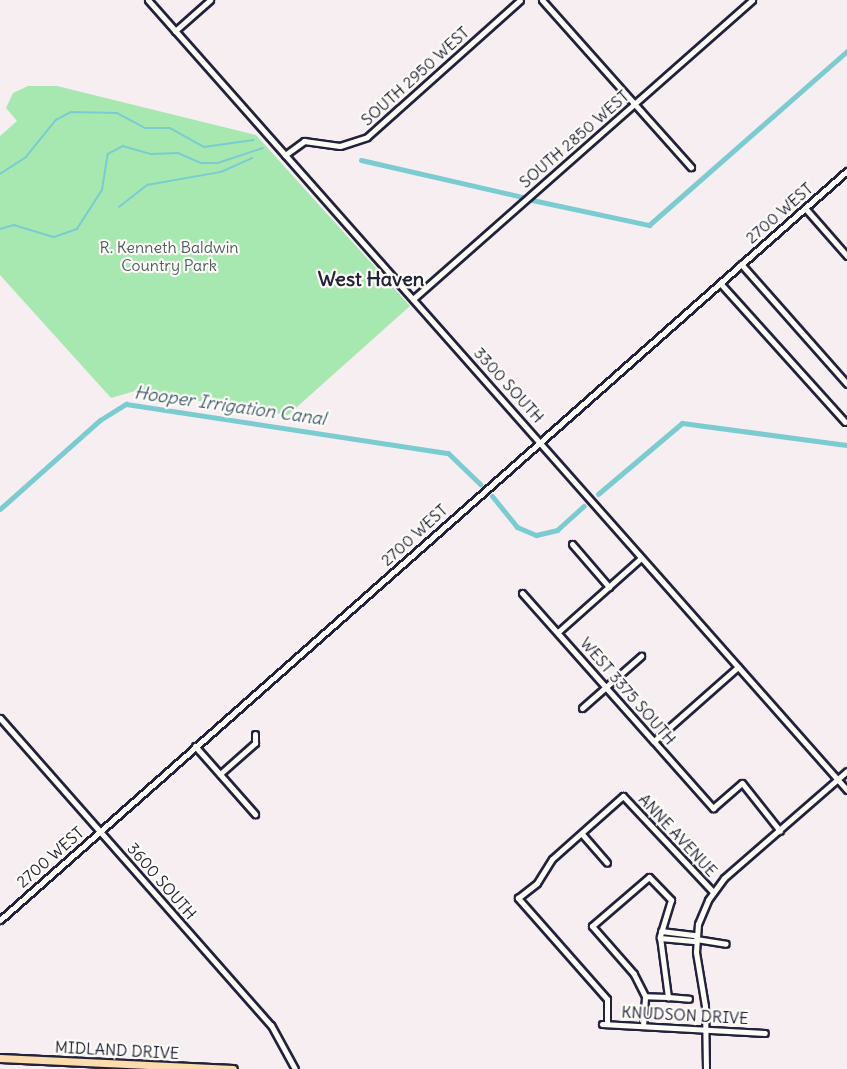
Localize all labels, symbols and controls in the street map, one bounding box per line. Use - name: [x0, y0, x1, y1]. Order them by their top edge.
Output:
- street label: SOUTH 2950 WEST: [357, 23, 473, 129]
- street label: SOUTH 2850 WEST: [515, 86, 633, 192]
- street label: 2700 WEST: [742, 179, 816, 247]
- park label: R. Kenneth Baldwin Country Park: [99, 237, 239, 275]
- district label: West Haven: [318, 266, 424, 290]
- street label: 3300 SOUTH: [470, 343, 548, 427]
- water label: Hooper Irrigation Canal: [133, 382, 327, 430]
- street label: 2700 WEST: [377, 500, 451, 570]
- street label: WEST 3375 SOUTH: [576, 633, 680, 749]
- street label: ANNE AVENUE: [635, 790, 721, 880]
- street label: 2700 WEST: [13, 823, 87, 891]
- street label: 3600 SOUTH: [124, 839, 200, 923]
- street label: KNUDSON DRIVE: [621, 1002, 749, 1028]
- street label: MIDLAND DRIVE: [54, 1037, 180, 1063]

